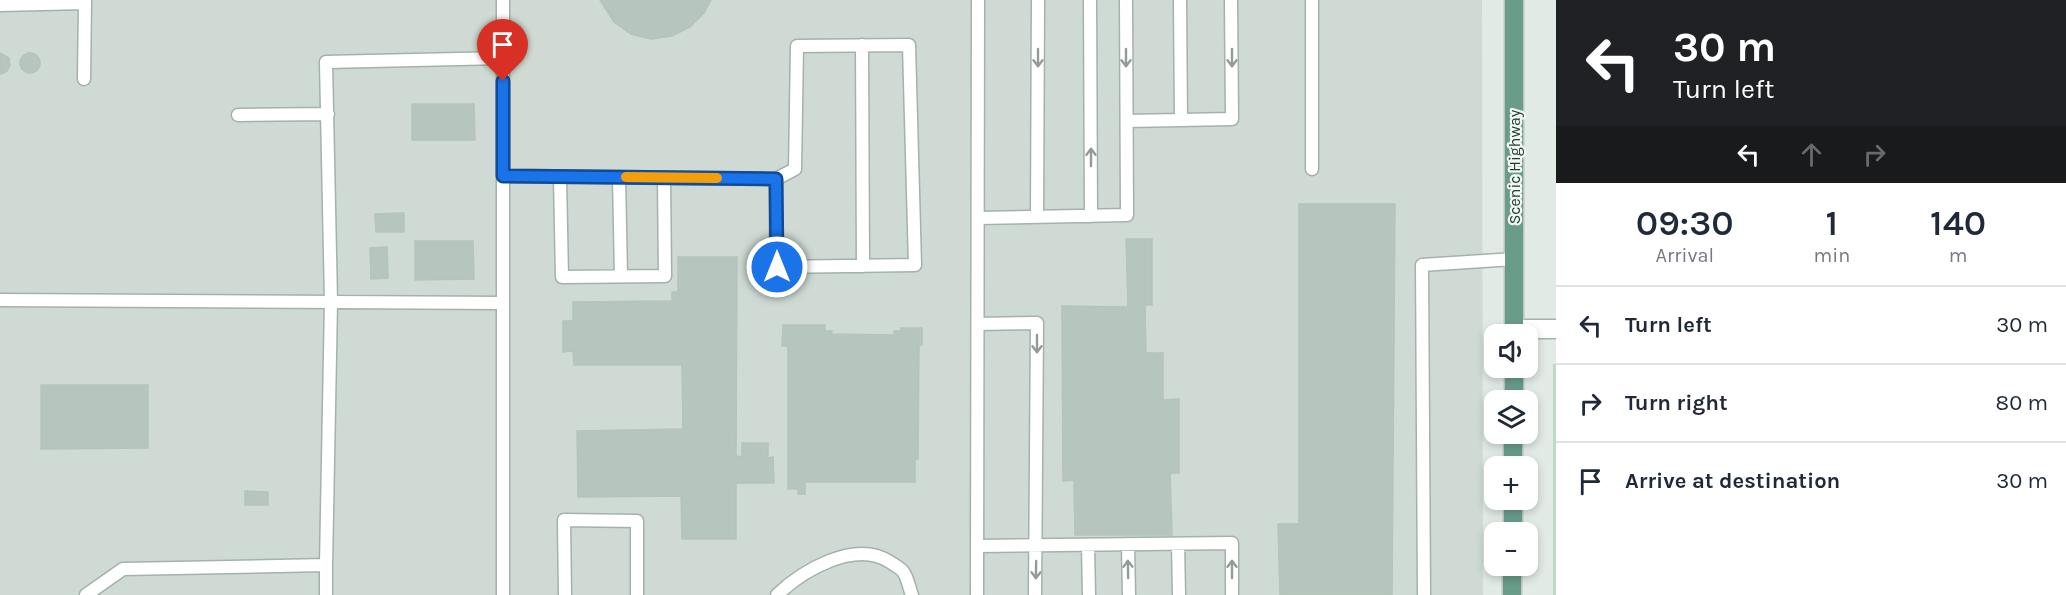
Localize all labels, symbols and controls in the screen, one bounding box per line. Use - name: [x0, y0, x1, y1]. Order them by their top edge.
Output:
- pin: [477, 19, 528, 81]
- text: 30 m: [1673, 22, 1776, 72]
- icon: left: [1574, 24, 1652, 102]
- icon: arrive: [486, 28, 519, 61]
- one-way arrow: [1032, 48, 1043, 68]
- one-way arrow: [1120, 48, 1132, 68]
- one-way arrow: [1226, 48, 1237, 68]
- text: Turn left: [1673, 73, 1774, 105]
- street label: Scenic Highway: [1505, 109, 1524, 224]
- icon: left: [1732, 138, 1765, 171]
- icon: ahead: [1795, 138, 1828, 171]
- icon: right: [1858, 138, 1891, 171]
- one-way arrow: [1085, 148, 1097, 168]
- text: 09:30: [1636, 202, 1734, 244]
- text: 1: [1826, 202, 1838, 244]
- text: 140: [1930, 202, 1986, 244]
- position arrow: [745, 235, 809, 299]
- text: Arrival: [1655, 244, 1714, 267]
- text: min: [1814, 244, 1850, 267]
- text: m: [1949, 244, 1967, 267]
- icon: left: [1574, 309, 1607, 342]
- text: Turn left: [1625, 312, 1712, 338]
- text: 30 m: [1996, 312, 2048, 338]
- map controls: [1484, 324, 1538, 576]
- button: sound: [1484, 324, 1538, 378]
- one-way arrow: [1031, 333, 1043, 353]
- icon: right: [1574, 387, 1607, 420]
- button: layers: [1484, 390, 1538, 444]
- text: Turn right: [1625, 390, 1728, 416]
- text: 80 m: [1996, 390, 2048, 416]
- button: +: [1484, 456, 1538, 510]
- icon: arrive: [1574, 465, 1607, 498]
- text: Arrive at destination: [1625, 468, 1840, 494]
- text: 30 m: [1996, 468, 2048, 494]
- button: −: [1484, 522, 1538, 576]
- one-way arrow: [1030, 560, 1042, 580]
- one-way arrow: [1122, 560, 1134, 580]
- one-way arrow: [1226, 560, 1238, 580]

